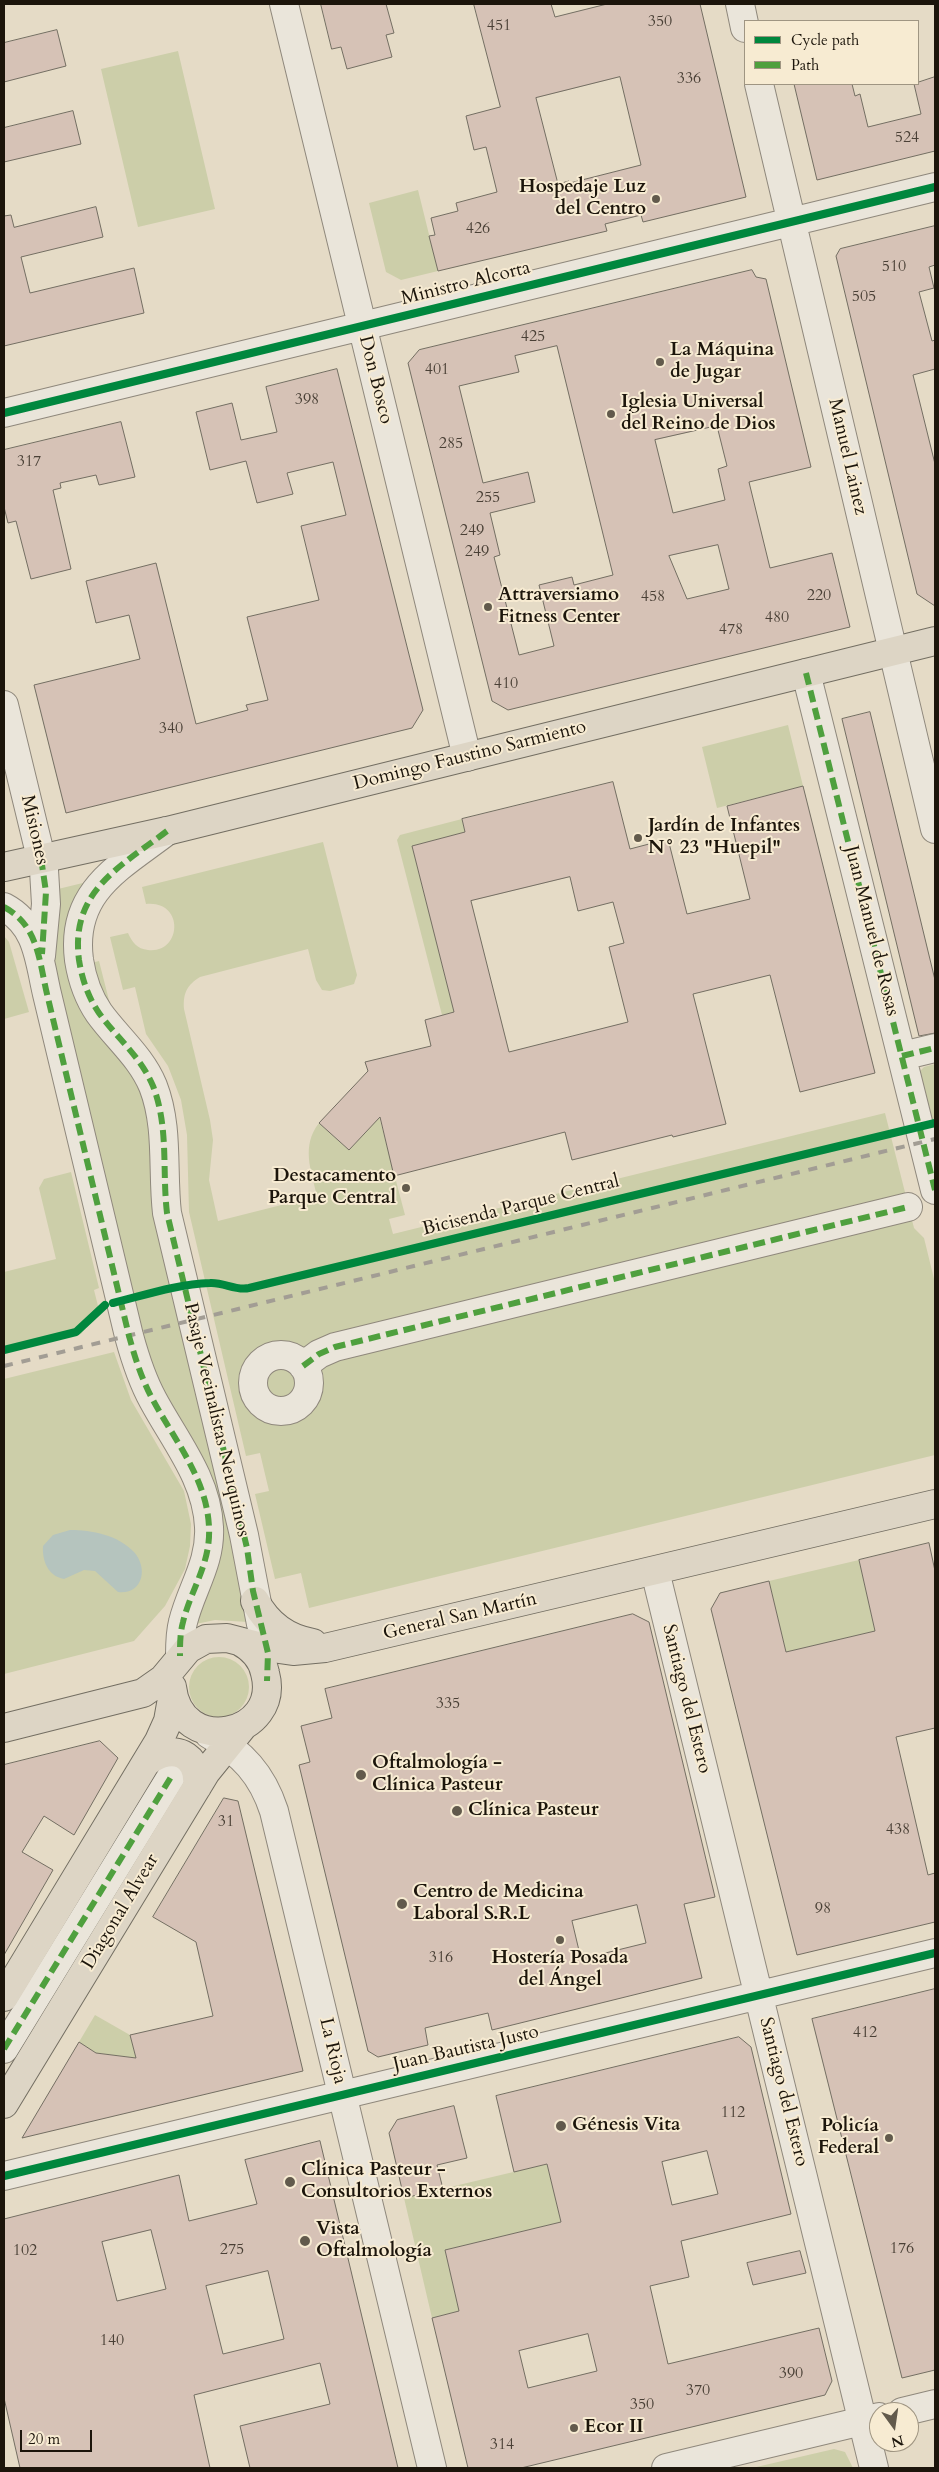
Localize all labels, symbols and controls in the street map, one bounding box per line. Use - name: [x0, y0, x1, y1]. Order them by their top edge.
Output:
- house number: 350: [648, 12, 672, 32]
- house number: 451: [487, 16, 511, 36]
- legend: [744, 20, 919, 85]
- text: Cycle path: [791, 30, 859, 50]
- text: Path: [791, 55, 819, 75]
- house number: 336: [677, 69, 701, 89]
- house number: 524: [895, 128, 919, 148]
- place label: Hospedaje Luz del Centro: [519, 177, 646, 221]
- marker: Hospedaje Luz del Centro: [650, 193, 662, 205]
- house number: 426: [466, 219, 490, 239]
- street label: Ministro Alcorta: [399, 257, 533, 311]
- house number: 510: [882, 257, 906, 277]
- house number: 505: [852, 287, 876, 307]
- house number: 425: [521, 327, 545, 347]
- street label: Don Bosco: [353, 334, 397, 426]
- place label: La Máquina de Jugar: [670, 340, 774, 384]
- marker: La Máquina de Jugar: [654, 356, 666, 368]
- house number: 401: [425, 360, 449, 380]
- house number: 398: [295, 390, 319, 410]
- place label: Iglesia Universal del Reino de Dios: [621, 392, 776, 436]
- street label: Manuel Lainez: [823, 397, 871, 517]
- marker: Iglesia Universal del Reino de Dios: [605, 408, 617, 420]
- house number: 285: [439, 434, 463, 454]
- house number: 317: [17, 452, 41, 472]
- house number: 255: [476, 488, 500, 508]
- house number: 249: [460, 521, 484, 541]
- house number: 249: [465, 542, 489, 562]
- place label: Attraversiamo Fitness Center: [498, 585, 620, 629]
- house number: 220: [807, 586, 831, 606]
- house number: 458: [641, 587, 665, 607]
- marker: Attraversiamo Fitness Center: [482, 601, 494, 613]
- house number: 480: [765, 608, 789, 628]
- house number: 478: [719, 620, 743, 640]
- house number: 410: [494, 674, 518, 694]
- street label: Domingo Faustino Sarmiento: [351, 716, 589, 796]
- house number: 340: [159, 719, 183, 739]
- street label: Misiones: [15, 793, 53, 867]
- place label: Jardín de Infantes N° 23 "Huepil": [648, 816, 800, 860]
- marker: Jardín de Infantes N° 23 "Huepil": [632, 832, 644, 844]
- street label: Juan Manuel de Rosas: [839, 843, 903, 1019]
- place label: Destacamento Parque Central: [268, 1166, 396, 1210]
- street label: Bicisenda Parque Central: [420, 1170, 622, 1242]
- marker: Destacamento Parque Central: [400, 1182, 412, 1194]
- street label: Pasaje Vecinalistas Neuquinos: [178, 1301, 254, 1539]
- street label: General San Martín: [381, 1588, 539, 1646]
- street label: Santiago del Estero: [656, 1622, 716, 1776]
- house number: 335: [436, 1694, 460, 1714]
- place label: Oftalmología - Clínica Pasteur: [372, 1753, 503, 1797]
- marker: Oftalmología - Clínica Pasteur: [354, 1768, 368, 1782]
- place label: Clínica Pasteur: [468, 1800, 599, 1822]
- marker: Clínica Pasteur: [450, 1804, 464, 1818]
- house number: 31: [218, 1812, 234, 1832]
- house number: 438: [886, 1820, 910, 1840]
- street label: Diagonal Alvear: [78, 1850, 164, 1974]
- place label: Centro de Medicina Laboral S.R.L: [413, 1882, 584, 1926]
- marker: Centro de Medicina Laboral S.R.L: [395, 1897, 409, 1911]
- house number: 98: [815, 1899, 831, 1919]
- marker: Hostería Posada del Ángel: [554, 1934, 566, 1946]
- house number: 316: [429, 1948, 453, 1968]
- place label: Hostería Posada del Ángel: [492, 1948, 628, 1992]
- street label: Santiago del Estero: [753, 2015, 813, 2169]
- street label: La Rioja: [313, 2016, 351, 2086]
- street label: Juan Bautista Justo: [391, 2021, 541, 2077]
- house number: 412: [853, 2023, 877, 2043]
- house number: 112: [721, 2103, 745, 2123]
- place label: Génesis Vita: [572, 2115, 680, 2137]
- place label: Policía Federal: [818, 2116, 879, 2160]
- marker: Génesis Vita: [554, 2119, 568, 2133]
- marker: Policía Federal: [883, 2132, 895, 2144]
- place label: Clínica Pasteur - Consultorios Externos: [301, 2160, 492, 2204]
- marker: Clínica Pasteur - Consultorios Externos: [283, 2175, 297, 2189]
- place label: Vista Oftalmología: [316, 2219, 432, 2263]
- marker: Vista Oftalmología: [298, 2234, 312, 2248]
- house number: 176: [890, 2239, 914, 2259]
- house number: 275: [220, 2240, 244, 2260]
- house number: 102: [13, 2241, 37, 2261]
- house number: 140: [100, 2331, 124, 2351]
- house number: 390: [779, 2364, 803, 2384]
- house number: 370: [686, 2381, 710, 2401]
- house number: 350: [630, 2395, 654, 2415]
- north arrow: [869, 2402, 919, 2452]
- place label: Ecor II: [584, 2417, 644, 2439]
- scale bar: [22, 2420, 95, 2452]
- marker: Ecor II: [568, 2422, 580, 2434]
- text: 20 m: [28, 2429, 60, 2449]
- text: N: [889, 2430, 906, 2452]
- house number: 314: [490, 2435, 514, 2455]

